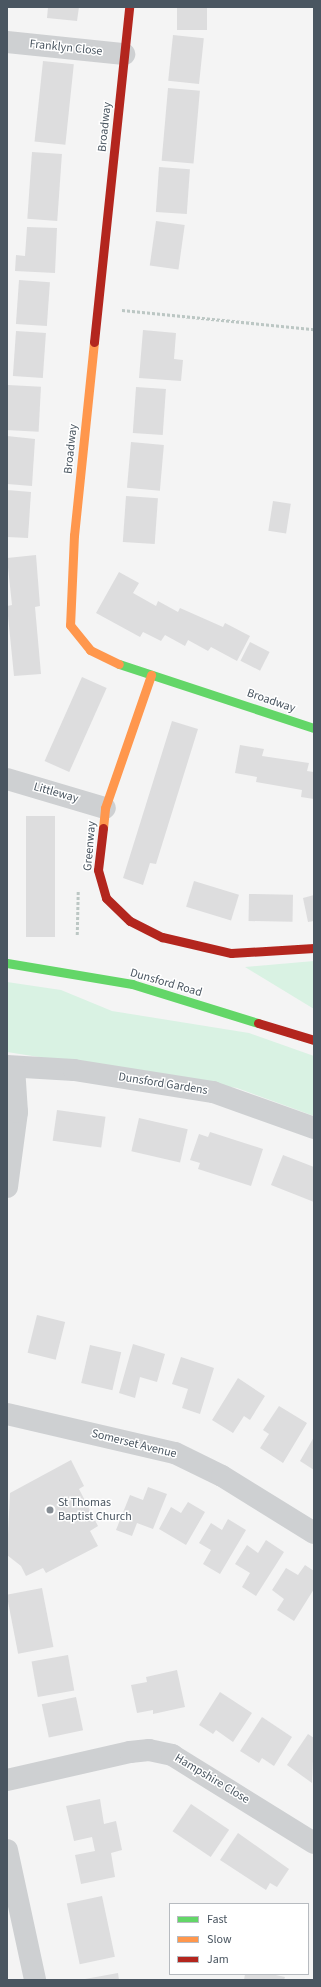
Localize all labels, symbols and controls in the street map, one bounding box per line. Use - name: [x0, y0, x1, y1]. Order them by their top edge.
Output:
- street label: Franklyn Close: [29, 37, 103, 59]
- street label: Broadway: [95, 101, 115, 153]
- street label: Broadway: [61, 423, 81, 475]
- street label: Broadway: [245, 686, 297, 716]
- street label: Littleway: [32, 780, 80, 806]
- street label: Greenway: [81, 820, 99, 872]
- street label: Dunsford Road: [128, 966, 204, 1000]
- street label: Dunsford Gardens: [117, 1070, 209, 1098]
- street label: Somerset Avenue: [90, 1426, 178, 1462]
- place label: St Thomas Baptist Church: [58, 1496, 132, 1524]
- marker: St Thomas Baptist Church: [45, 1505, 55, 1515]
- street label: Hampshire Close: [172, 1751, 252, 1807]
- legend: [169, 1903, 309, 1975]
- text: Fast: [207, 1911, 227, 1928]
- text: Slow: [207, 1931, 232, 1948]
- text: Jam: [207, 1951, 229, 1968]

